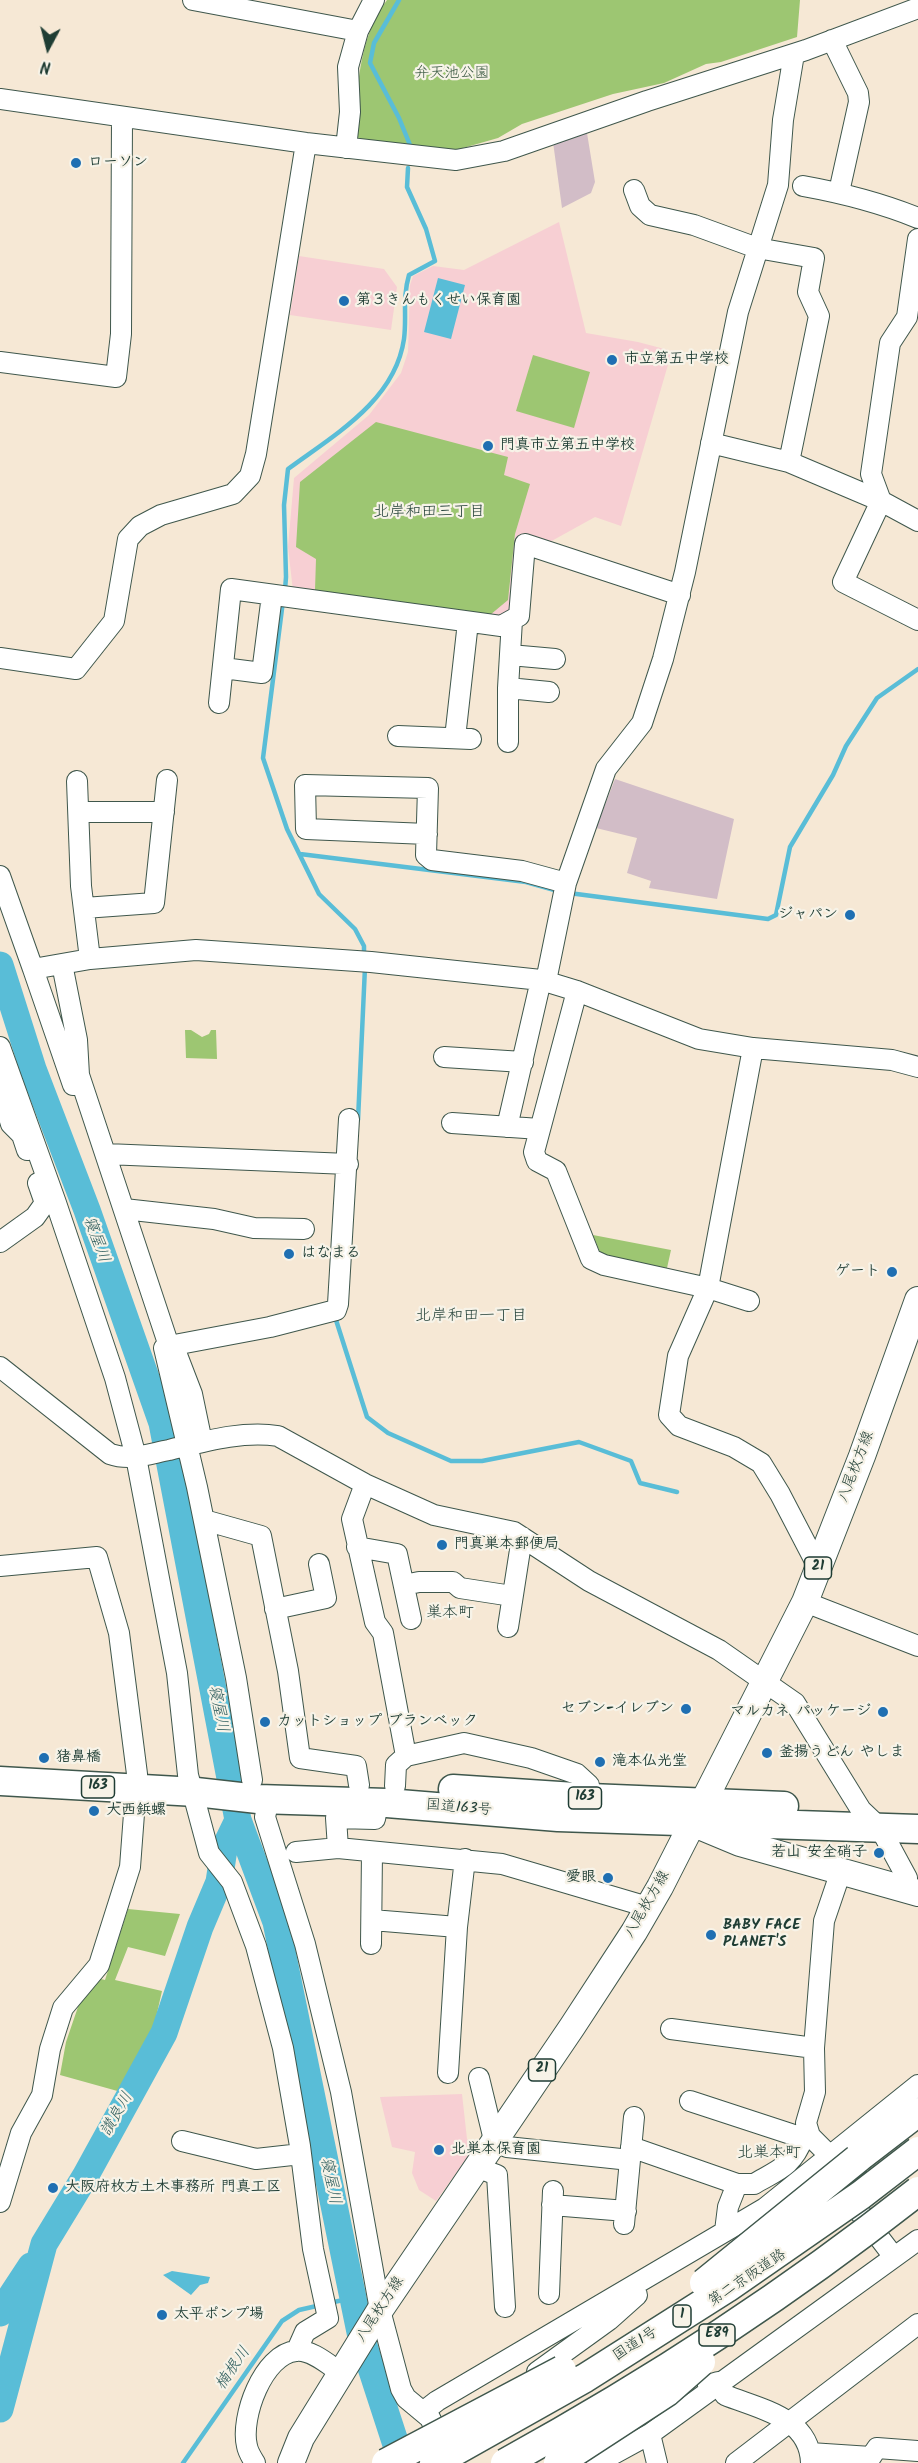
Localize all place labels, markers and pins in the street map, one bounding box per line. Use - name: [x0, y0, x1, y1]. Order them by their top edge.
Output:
- place label: ローソン: [88, 154, 148, 172]
- marker: ローソン: [69, 156, 83, 170]
- place label: 第３きんもくせい保育園: [356, 292, 521, 310]
- marker: 第３きんもくせい保育園: [337, 294, 351, 308]
- place label: 市立第五中学校: [624, 351, 729, 369]
- marker: 市立第五中学校: [605, 353, 619, 367]
- place label: 門真市立第五中学校: [500, 437, 635, 455]
- marker: 門真市立第五中学校: [481, 439, 495, 453]
- place label: ジャパン: [778, 906, 838, 924]
- marker: ジャパン: [843, 908, 857, 922]
- place label: はなまる: [301, 1245, 361, 1263]
- marker: はなまる: [282, 1247, 296, 1261]
- place label: ゲート: [835, 1263, 880, 1281]
- marker: ゲート: [885, 1265, 899, 1279]
- place label: 門真巣本郵便局: [454, 1536, 559, 1554]
- marker: 門真巣本郵便局: [435, 1538, 449, 1552]
- place label: セブン-イレブン: [561, 1700, 674, 1718]
- marker: セブン-イレブン: [679, 1702, 693, 1716]
- place label: マルカネ パッケージ: [730, 1703, 871, 1721]
- marker: マルカネ パッケージ: [876, 1705, 890, 1719]
- place label: カットショップ ブランベック: [277, 1713, 478, 1731]
- marker: カットショップ ブランベック: [258, 1715, 272, 1729]
- place label: 釜揚うどん やしま: [779, 1744, 905, 1762]
- marker: 釜揚うどん やしま: [760, 1746, 774, 1760]
- place label: 猪鼻橋: [56, 1749, 101, 1767]
- marker: 猪鼻橋: [37, 1751, 51, 1765]
- place label: 滝本仏光堂: [612, 1753, 687, 1771]
- marker: 滝本仏光堂: [593, 1755, 607, 1769]
- place label: 大西鋲螺: [106, 1802, 166, 1820]
- marker: 大西鋲螺: [87, 1804, 101, 1818]
- place label: 若山 安全硝子: [771, 1844, 867, 1862]
- marker: 若山 安全硝子: [872, 1846, 886, 1860]
- place label: 愛眼: [566, 1869, 596, 1887]
- marker: 愛眼: [601, 1871, 615, 1885]
- place label: BABY FACE PLANET'S: [723, 1917, 800, 1952]
- marker: BABY FACE PLANET'S: [704, 1928, 718, 1942]
- place label: 北巣本保育園: [451, 2141, 541, 2159]
- marker: 北巣本保育園: [432, 2143, 446, 2157]
- place label: 大阪府枚方土木事務所 門真工区: [65, 2179, 281, 2197]
- marker: 大阪府枚方土木事務所 門真工区: [46, 2181, 60, 2195]
- place label: 太平ポンプ場: [174, 2306, 264, 2324]
- marker: 太平ポンプ場: [155, 2308, 169, 2322]

